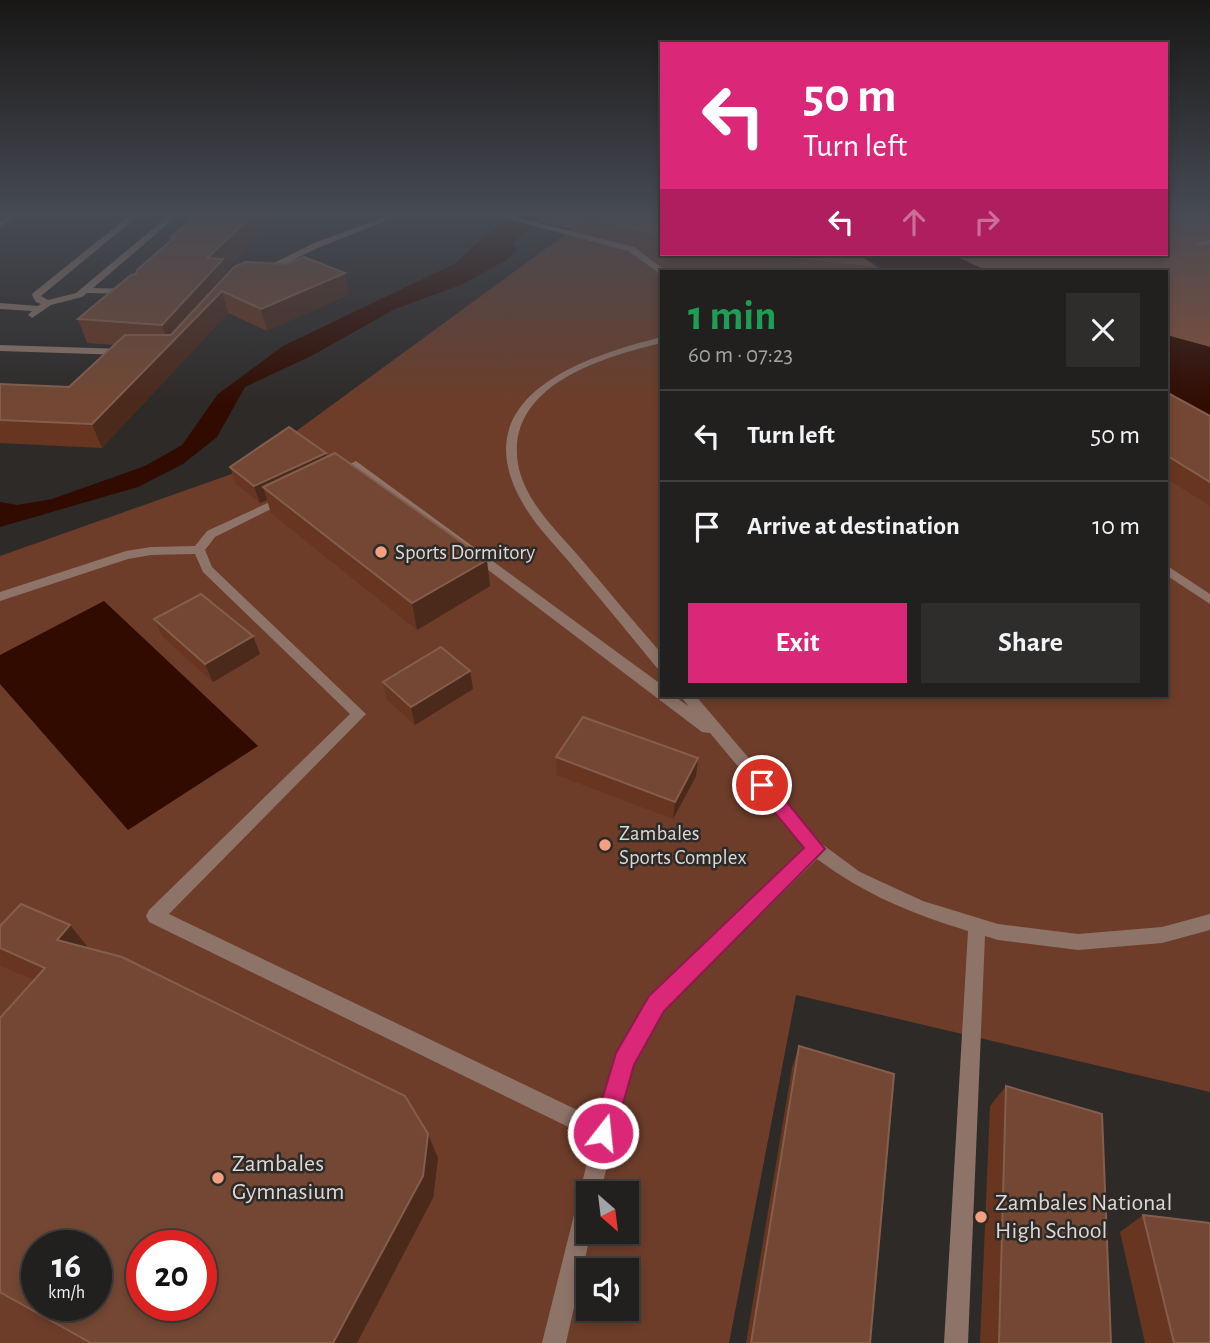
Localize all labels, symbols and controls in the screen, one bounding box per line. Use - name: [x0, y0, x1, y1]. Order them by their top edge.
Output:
- icon: left: [688, 70, 779, 161]
- text: 50 m: [803, 72, 897, 121]
- text: Turn left: [803, 130, 907, 162]
- icon: left: [822, 203, 860, 241]
- icon: ahead: [895, 203, 933, 241]
- icon: right: [968, 203, 1006, 241]
- button: close: [1066, 293, 1140, 367]
- text: 1 min: [688, 295, 777, 337]
- text: 60 m · 07:23: [688, 344, 793, 367]
- icon: left: [688, 417, 726, 455]
- text: Turn left: [747, 422, 835, 448]
- text: 50 m: [1090, 422, 1140, 448]
- icon: arrive: [688, 508, 726, 546]
- text: Arrive at destination: [747, 513, 960, 539]
- text: 10 m: [1092, 513, 1140, 539]
- place label: Sports Dormitory: [395, 542, 535, 563]
- marker: Sports Dormitory: [373, 544, 389, 560]
- button: Exit: [688, 603, 907, 683]
- button: Share: [921, 603, 1140, 683]
- pin: [732, 755, 792, 815]
- icon: arrive: [743, 766, 781, 804]
- place label: Zambales Sports Complex: [619, 823, 747, 868]
- marker: Zambales Sports Complex: [597, 837, 613, 853]
- position arrow: [566, 1096, 640, 1170]
- place label: Zambales Gymnasium: [232, 1152, 345, 1204]
- marker: Zambales Gymnasium: [210, 1170, 226, 1186]
- north arrow: [576, 1181, 639, 1244]
- map controls: [576, 1181, 639, 1321]
- place label: Zambales National High School: [995, 1191, 1172, 1243]
- marker: Zambales National High School: [973, 1209, 989, 1225]
- speed limit sign: 20: [126, 1230, 217, 1321]
- text: 16: [52, 1249, 81, 1284]
- button: sound: [576, 1258, 639, 1321]
- text: km/h: [48, 1284, 85, 1302]

